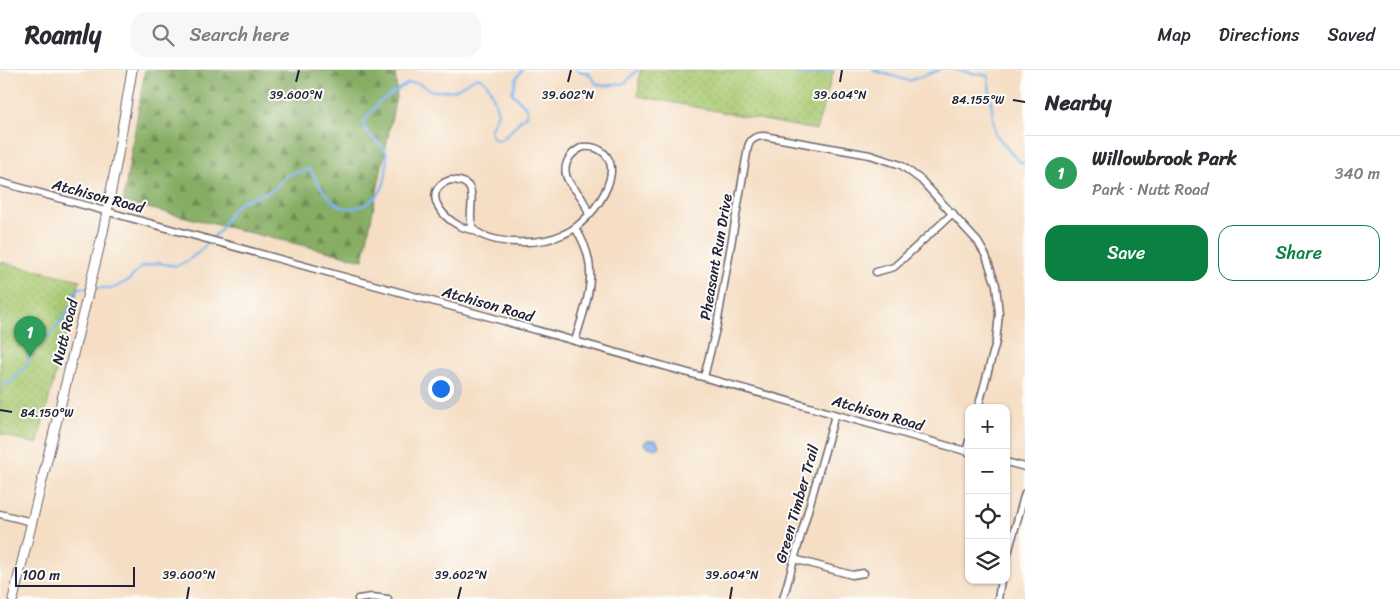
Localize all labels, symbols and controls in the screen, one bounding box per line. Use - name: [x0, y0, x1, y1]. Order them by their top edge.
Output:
- search box: [131, 12, 481, 57]
- text: Roamly: [25, 14, 101, 56]
- text: Search here: [189, 18, 289, 51]
- text: Map: [1158, 19, 1191, 51]
- text: Directions: [1219, 19, 1300, 51]
- text: Saved: [1328, 19, 1375, 51]
- icon: search: [149, 21, 177, 49]
- text: 39.600°N: [269, 84, 323, 106]
- text: 39.602°N: [542, 84, 595, 106]
- text: 39.604°N: [814, 84, 867, 106]
- text: Nearby: [1045, 84, 1111, 122]
- text: 84.155°W: [952, 89, 1005, 111]
- text: Willowbrook Park: [1092, 142, 1237, 175]
- text: 1: [1058, 159, 1064, 188]
- text: 340 m: [1335, 159, 1380, 188]
- street label: Atchison Road: [48, 171, 148, 221]
- text: Park · Nutt Road: [1092, 175, 1209, 204]
- street label: Pheasant Run Drive: [692, 192, 740, 322]
- button: Save: [1045, 225, 1208, 281]
- button: Share: [1218, 225, 1380, 281]
- street label: Atchison Road: [438, 278, 538, 330]
- street label: Nutt Road: [44, 295, 86, 368]
- pin: 1: [14, 316, 46, 357]
- your location: [428, 376, 454, 402]
- street label: Atchison Road: [828, 387, 928, 439]
- text: 84.150°W: [21, 402, 74, 424]
- map controls: [965, 404, 1010, 584]
- button: +: [965, 404, 1010, 449]
- street label: Green Timber Trail: [768, 441, 827, 566]
- button: −: [965, 449, 1010, 494]
- button: locate: [965, 494, 1010, 539]
- button: layers: [965, 539, 1010, 584]
- text: 100 m: [22, 563, 60, 588]
- scale bar: [15, 564, 135, 587]
- text: 39.600°N: [162, 564, 216, 586]
- text: 39.602°N: [435, 564, 488, 586]
- text: 39.604°N: [706, 564, 759, 586]

